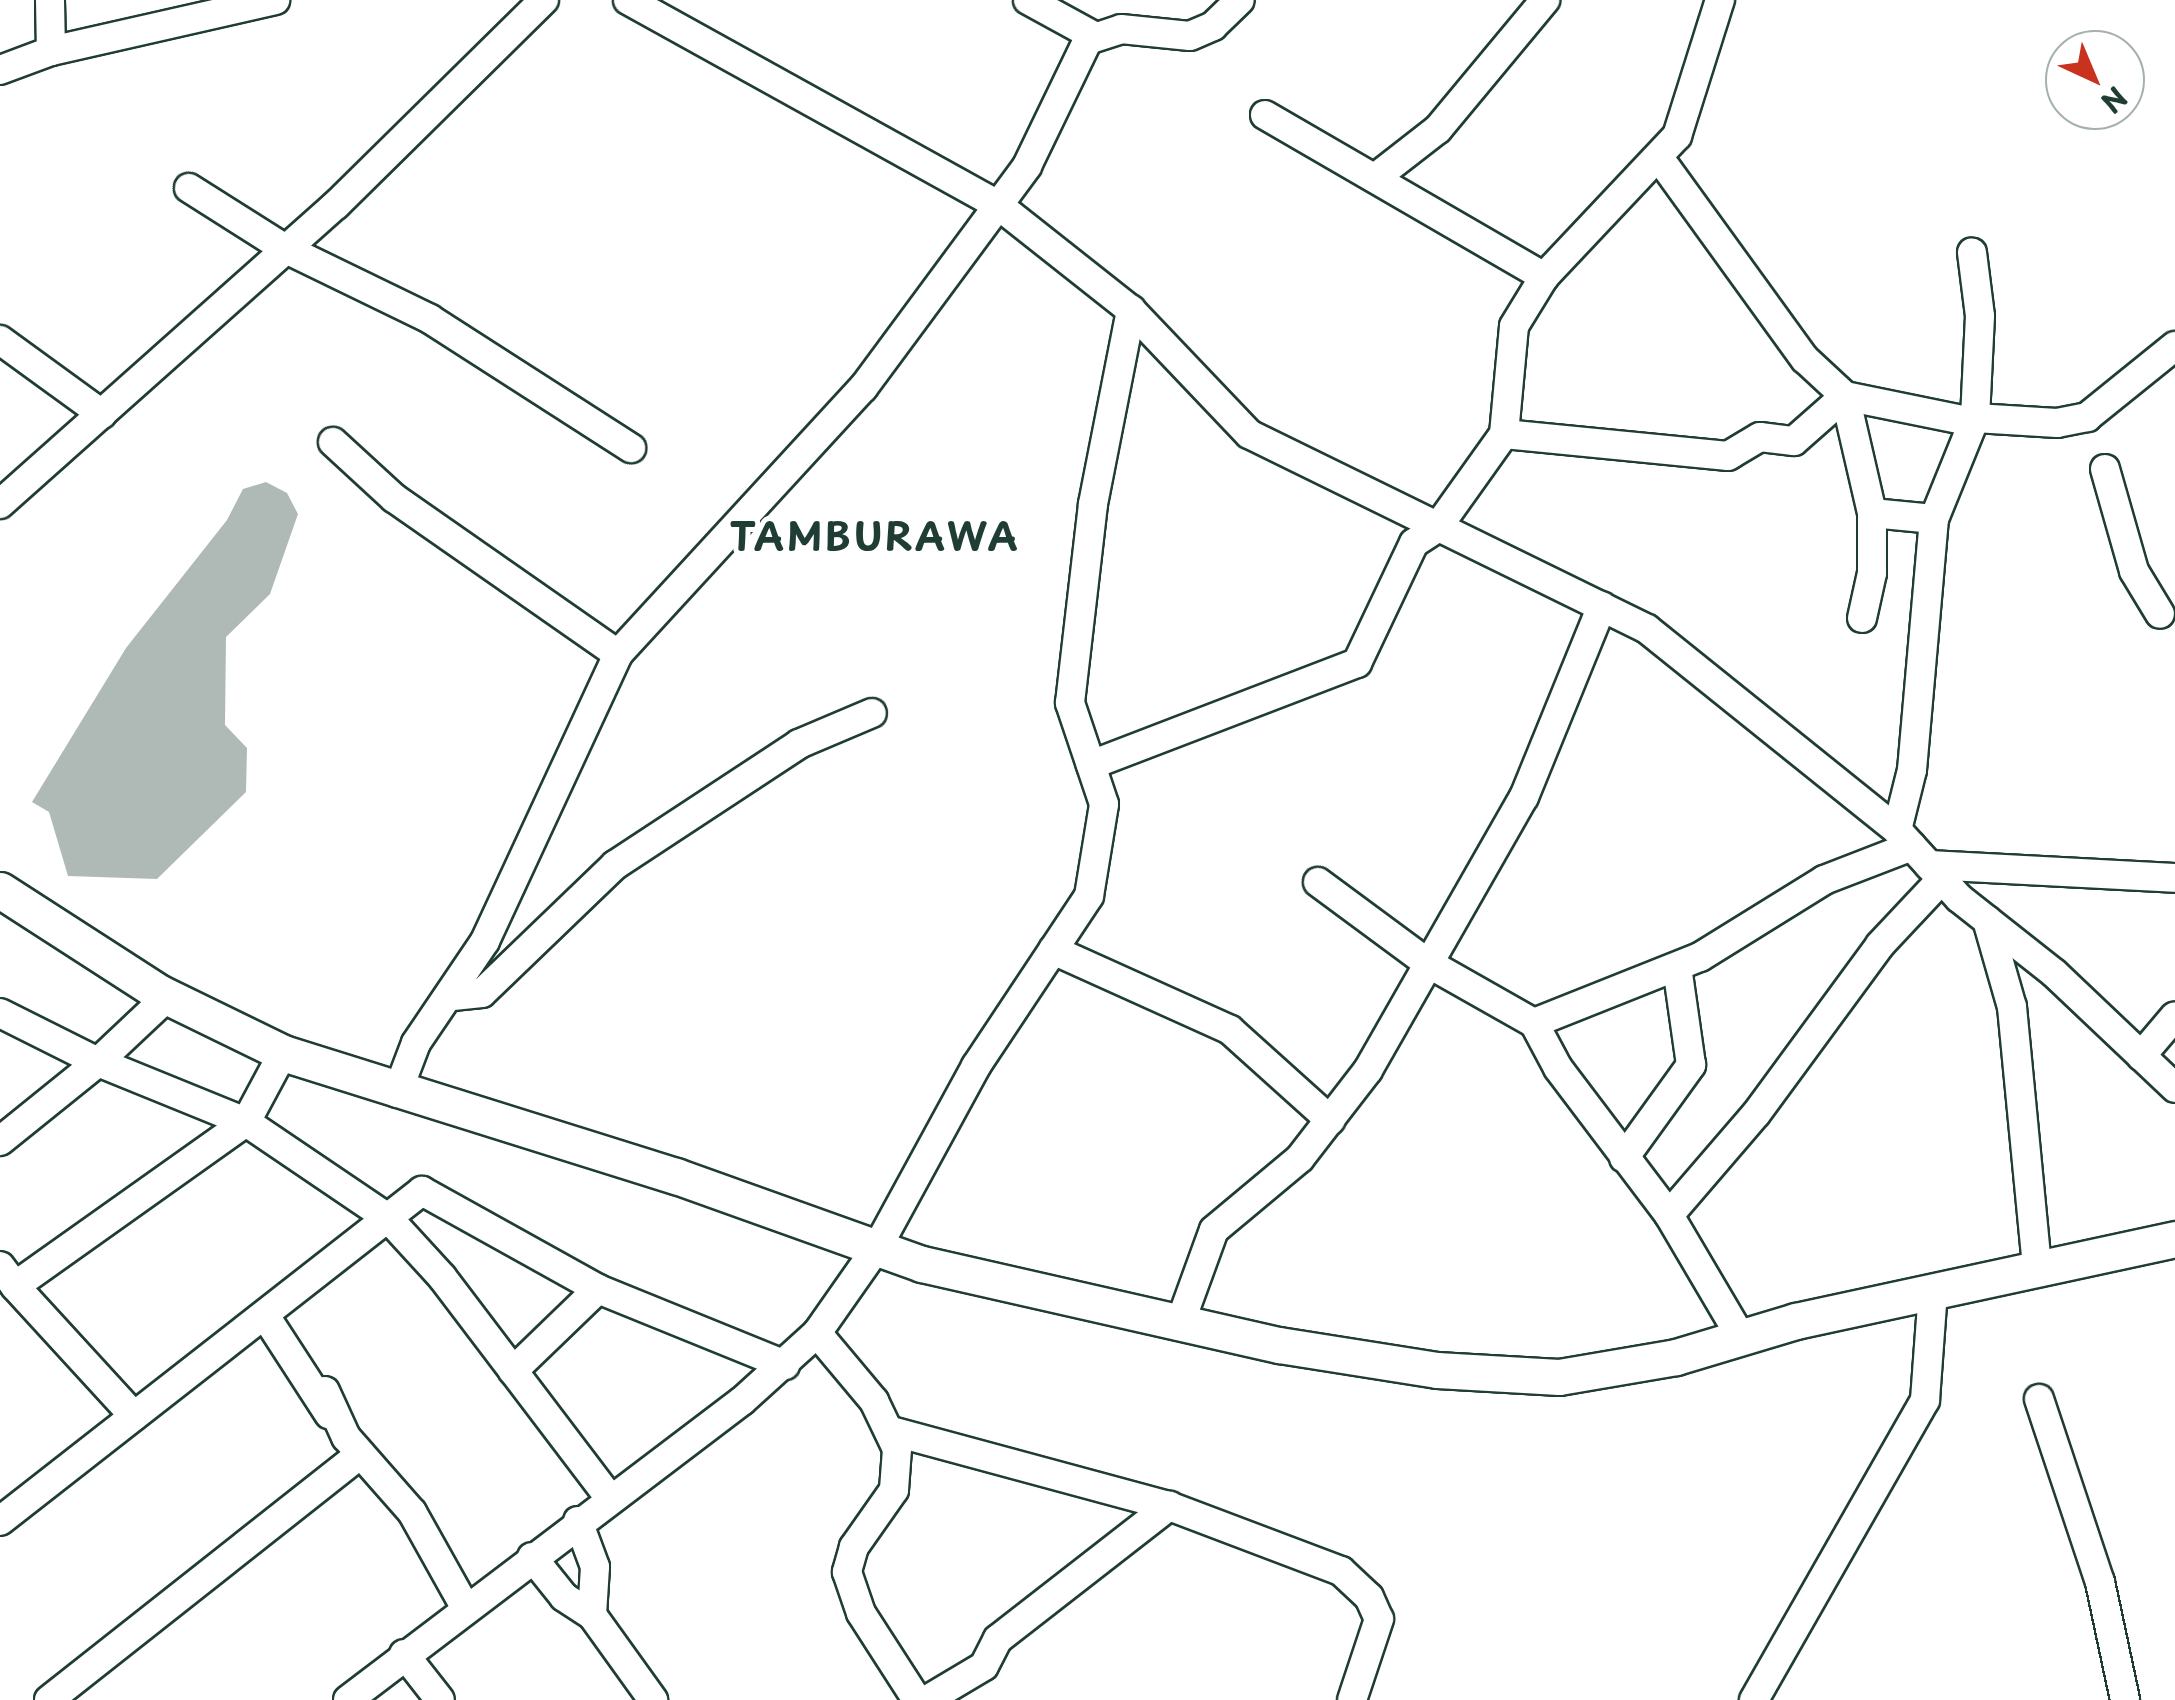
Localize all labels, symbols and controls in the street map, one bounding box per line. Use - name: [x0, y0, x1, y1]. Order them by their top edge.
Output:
- north arrow: [2045, 30, 2145, 130]
- text: N: [2092, 77, 2138, 124]
- district label: TAMBURAWA: [730, 513, 1020, 559]

